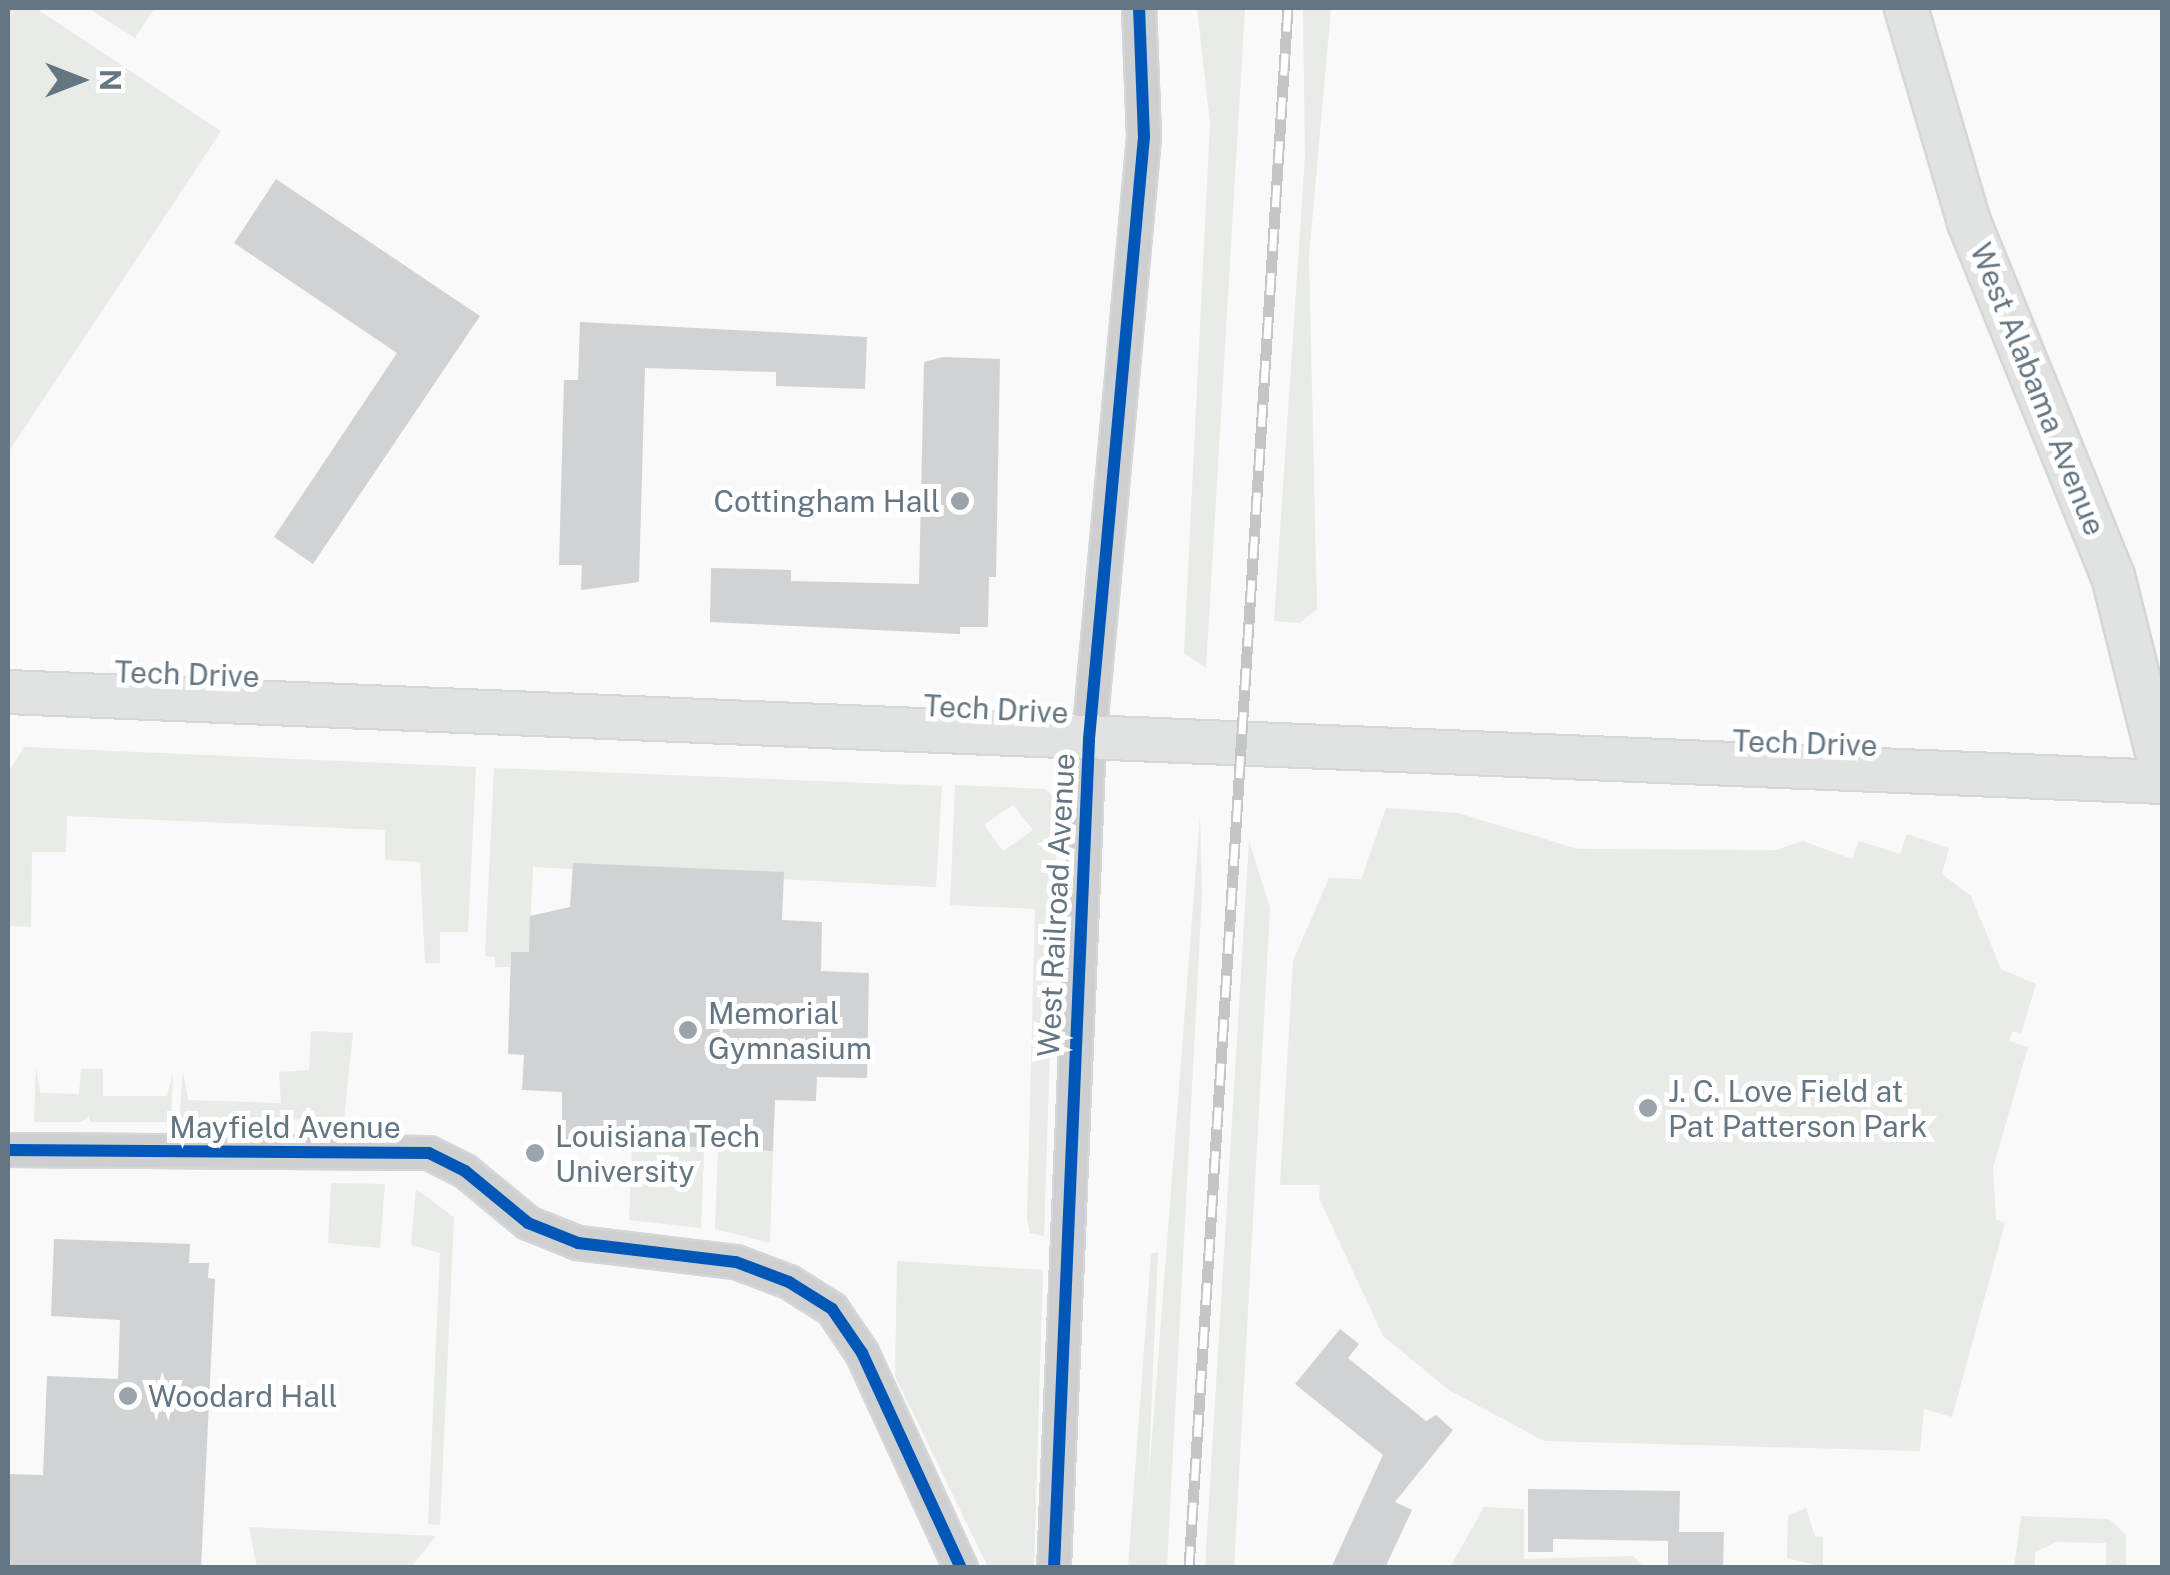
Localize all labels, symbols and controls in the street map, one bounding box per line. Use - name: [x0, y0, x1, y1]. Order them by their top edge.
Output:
- north arrow: [30, 30, 130, 130]
- text: N: [94, 69, 127, 91]
- street label: West Alabama Avenue: [1963, 238, 2113, 540]
- place label: Cottingham Hall: [713, 483, 940, 519]
- marker: Cottingham Hall: [949, 490, 971, 512]
- street label: Tech Drive: [114, 653, 260, 695]
- street label: Tech Drive: [923, 687, 1069, 731]
- street label: Tech Drive: [1732, 722, 1878, 764]
- street label: West Railroad Avenue: [1030, 752, 1082, 1058]
- place label: Memorial Gymnasium: [708, 995, 872, 1066]
- marker: Memorial Gymnasium: [677, 1019, 699, 1041]
- place label: J. C. Love Field at Pat Patterson Park: [1668, 1073, 1927, 1144]
- marker: J. C. Love Field at Pat Patterson Park: [1637, 1097, 1659, 1119]
- street label: Mayfield Avenue: [169, 1109, 401, 1145]
- place label: Louisiana Tech University: [555, 1118, 760, 1188]
- marker: Louisiana Tech University: [524, 1142, 546, 1164]
- place label: Woodard Hall: [148, 1378, 338, 1414]
- marker: Woodard Hall: [117, 1385, 139, 1407]

